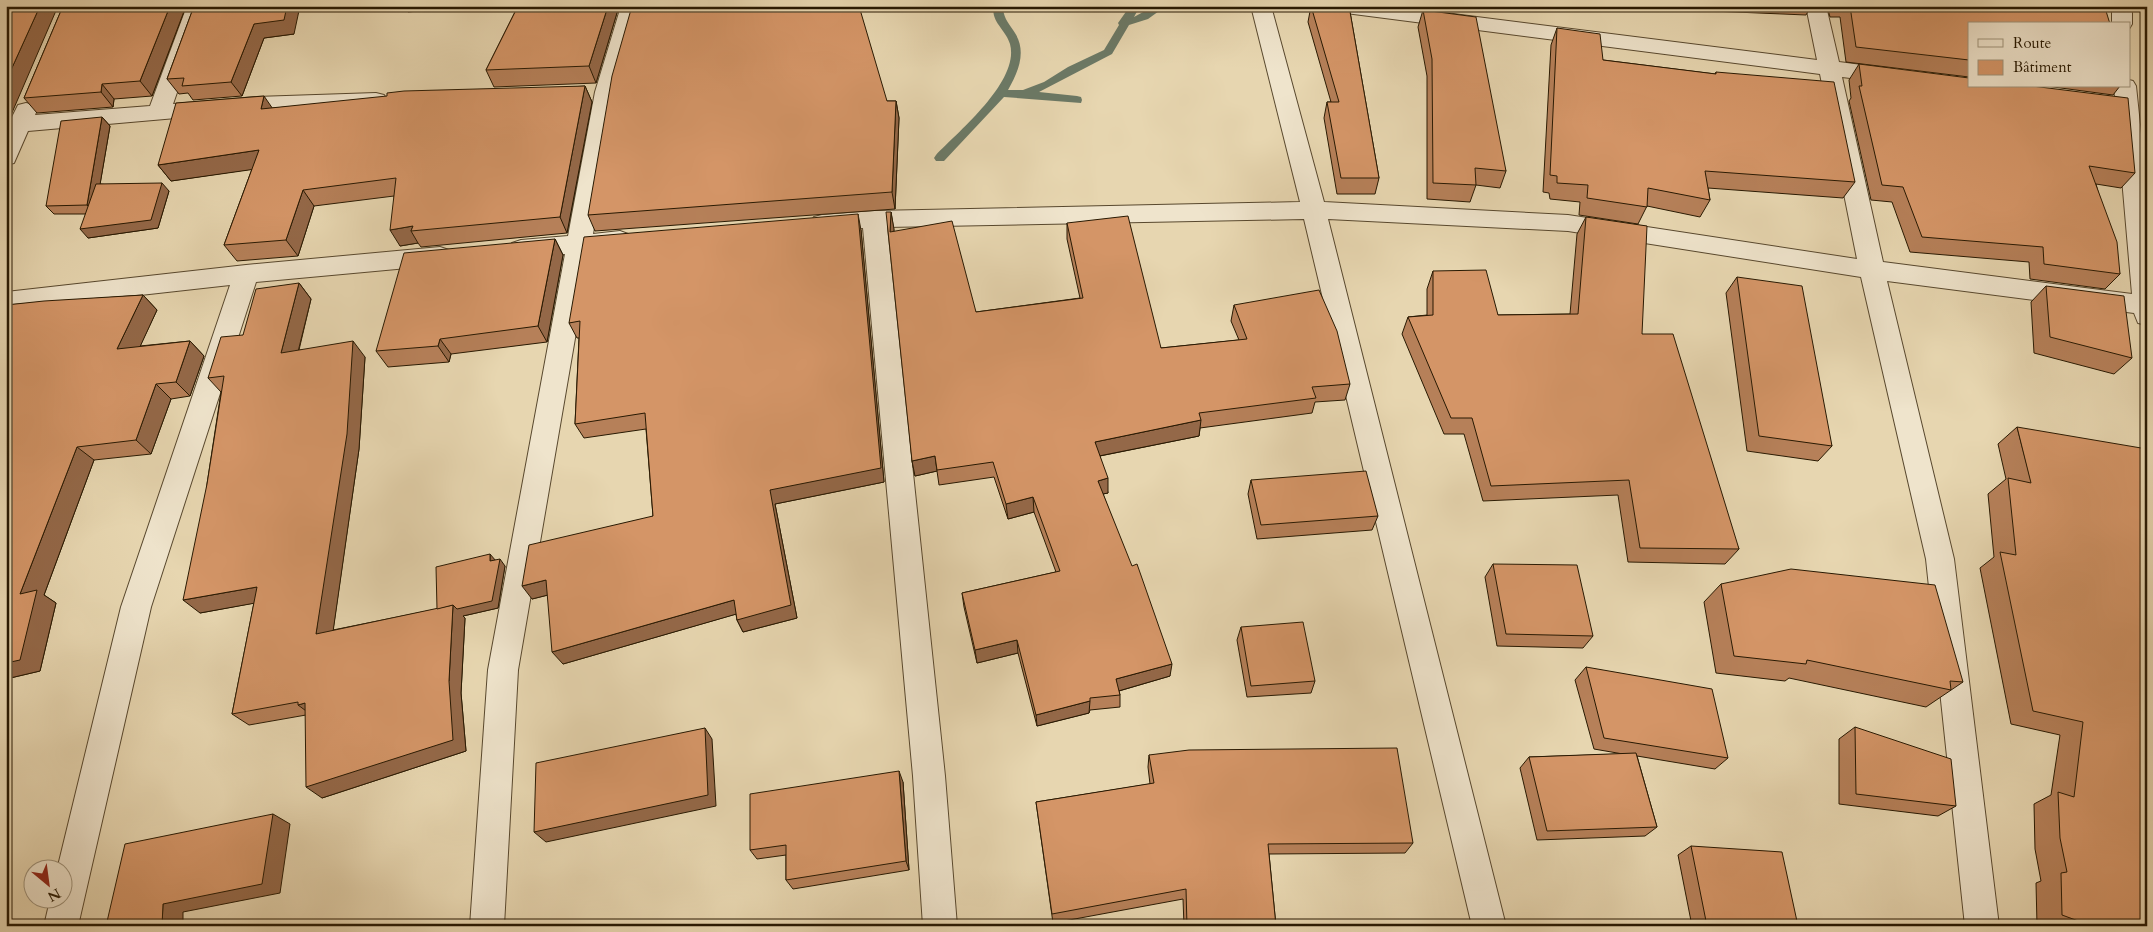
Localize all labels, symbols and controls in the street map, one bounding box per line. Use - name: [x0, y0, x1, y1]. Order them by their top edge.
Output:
- legend: [1968, 22, 2130, 88]
- text: Route: [2013, 33, 2051, 53]
- text: Bâtiment: [2013, 57, 2072, 77]
- north arrow: [22, 860, 72, 910]
- text: N: [44, 884, 64, 906]

